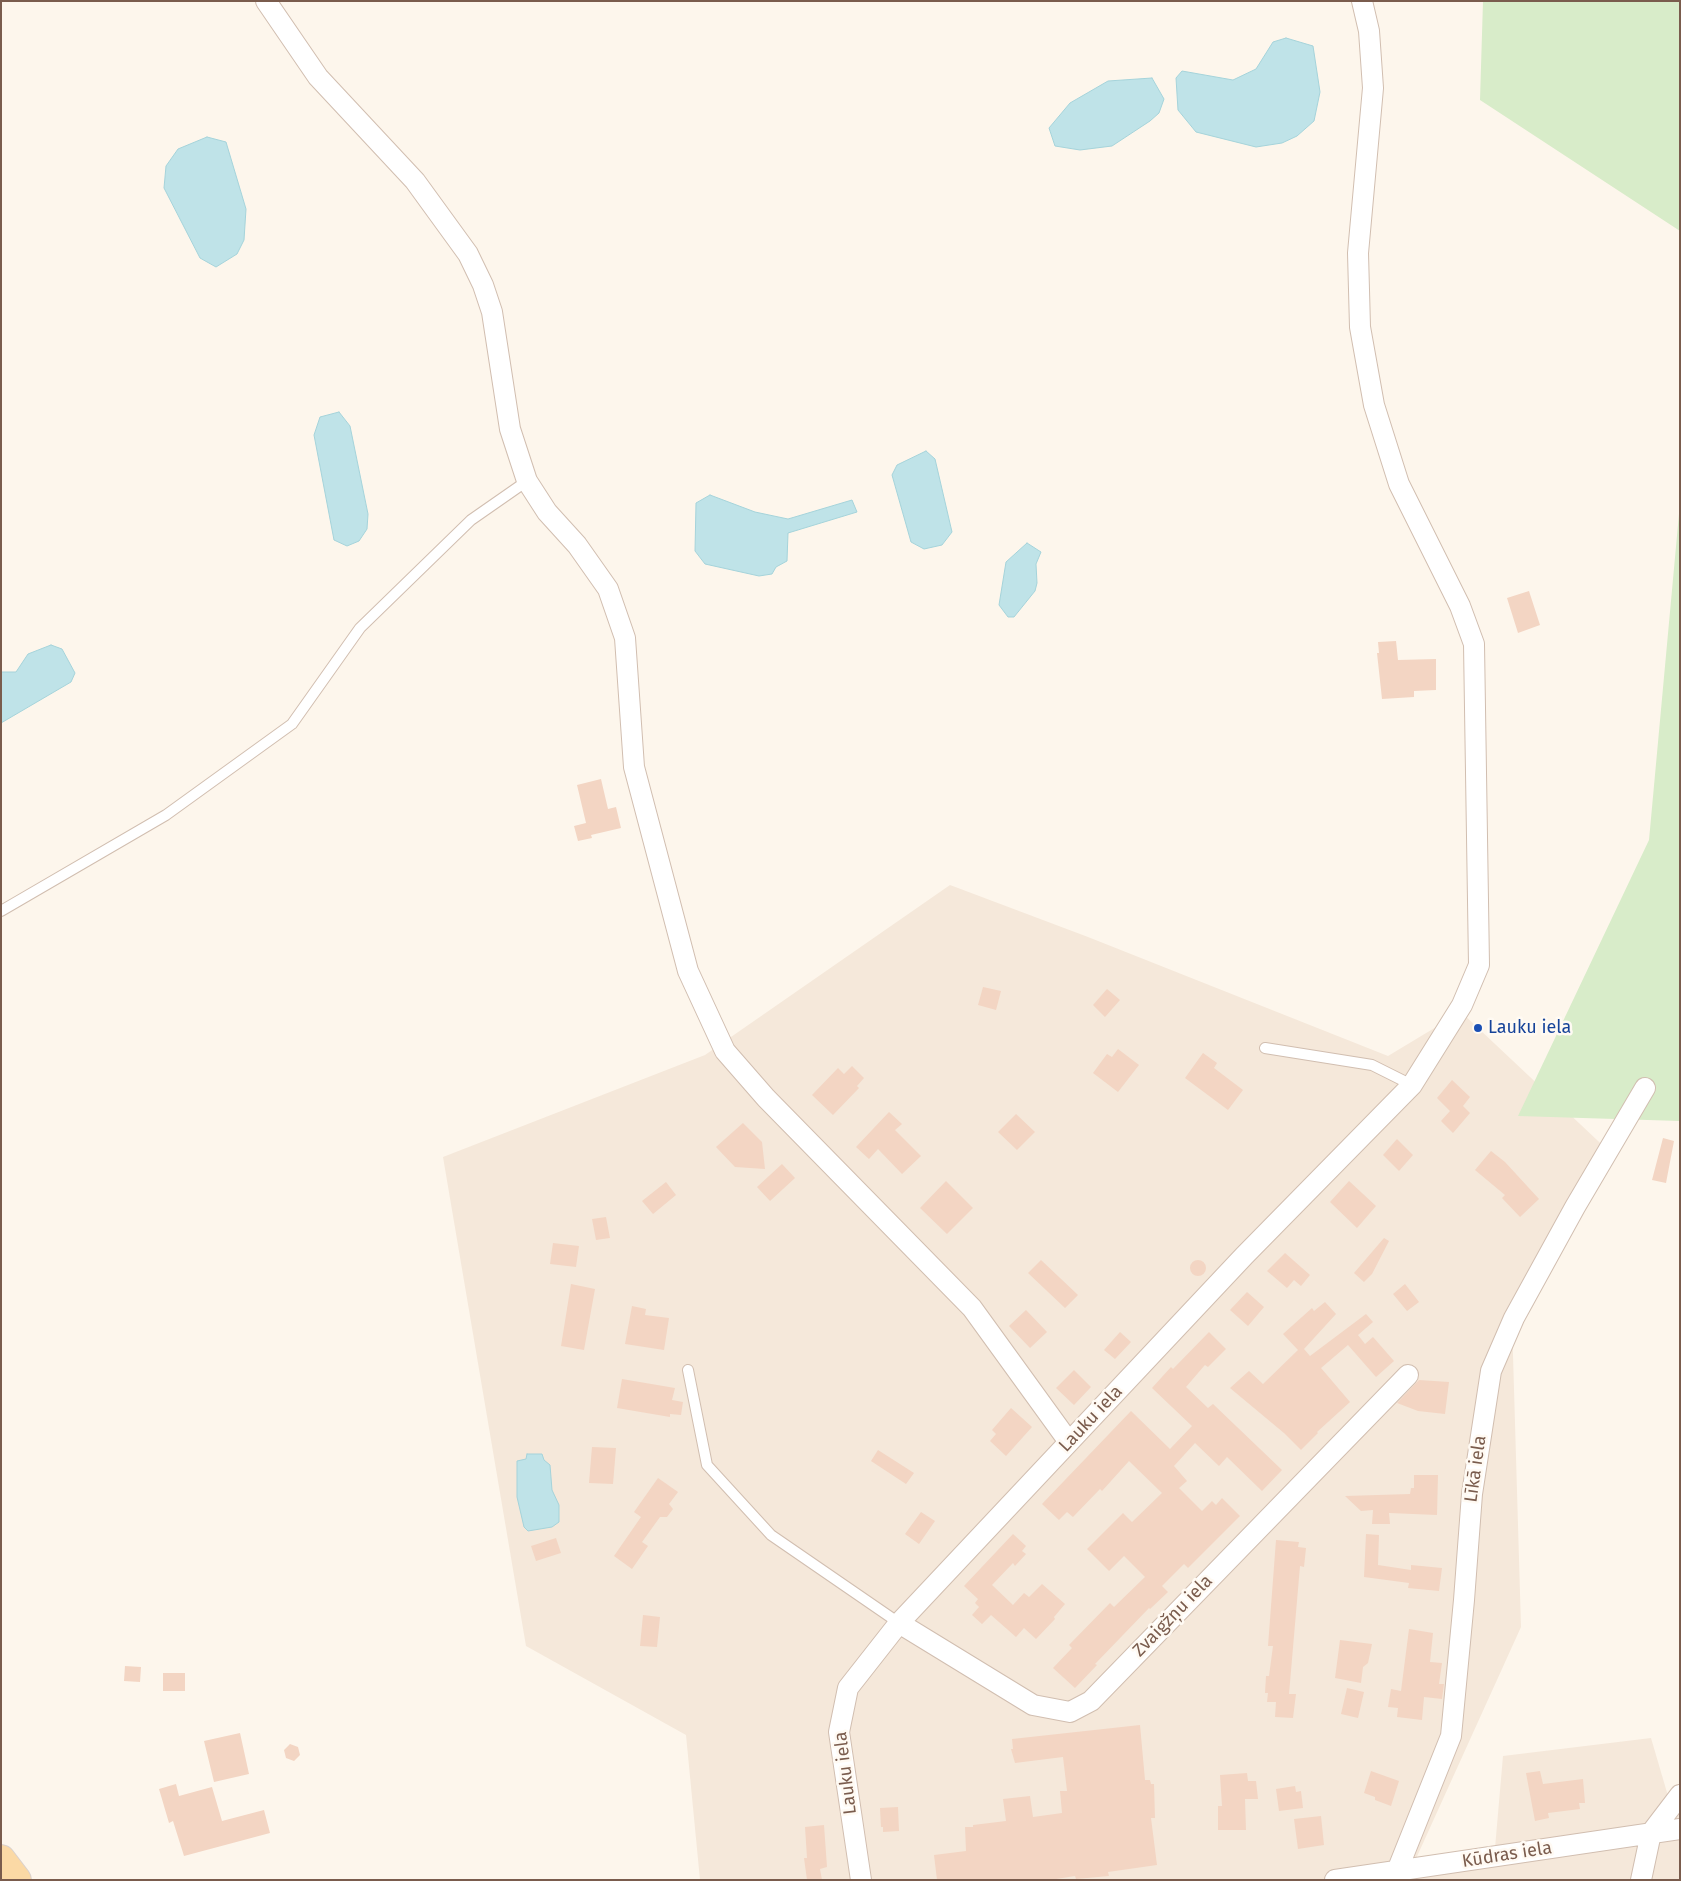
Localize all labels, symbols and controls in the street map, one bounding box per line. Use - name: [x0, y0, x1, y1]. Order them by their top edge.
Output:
- place label: Lauku iela: [1488, 1017, 1571, 1039]
- marker: Lauku iela: [1472, 1022, 1484, 1034]
- street label: Lauku iela: [1055, 1381, 1127, 1457]
- street label: Līkā iela: [1461, 1434, 1491, 1504]
- street label: Zvaigžņu iela: [1129, 1571, 1217, 1661]
- street label: Lauku iela: [830, 1730, 862, 1816]
- street label: Kūdras iela: [1461, 1837, 1553, 1873]

